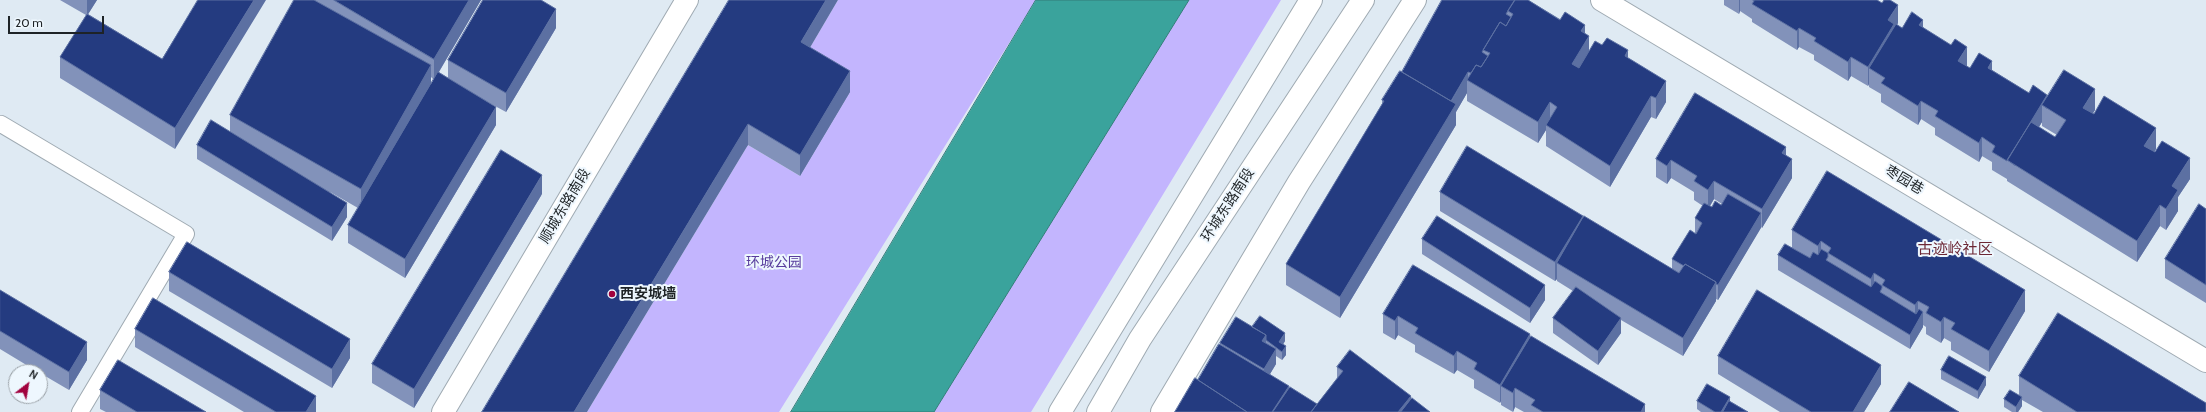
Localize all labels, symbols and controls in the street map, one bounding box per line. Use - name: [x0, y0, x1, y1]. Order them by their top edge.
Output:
- scale bar: [10, 8, 106, 34]
- text: 20 m: [15, 15, 43, 30]
- street label: 枣园巷: [1882, 162, 1926, 198]
- street label: 环城东路南段: [1198, 165, 1258, 245]
- street label: 顺城东路南段: [536, 166, 594, 246]
- district label: 古迹岭社区: [1918, 241, 1992, 259]
- park label: 环城公园: [746, 255, 802, 271]
- place label: 西安城墙: [620, 286, 676, 302]
- marker: 西安城墙: [607, 289, 617, 299]
- north arrow: [8, 364, 48, 404]
- text: N: [27, 367, 41, 383]

